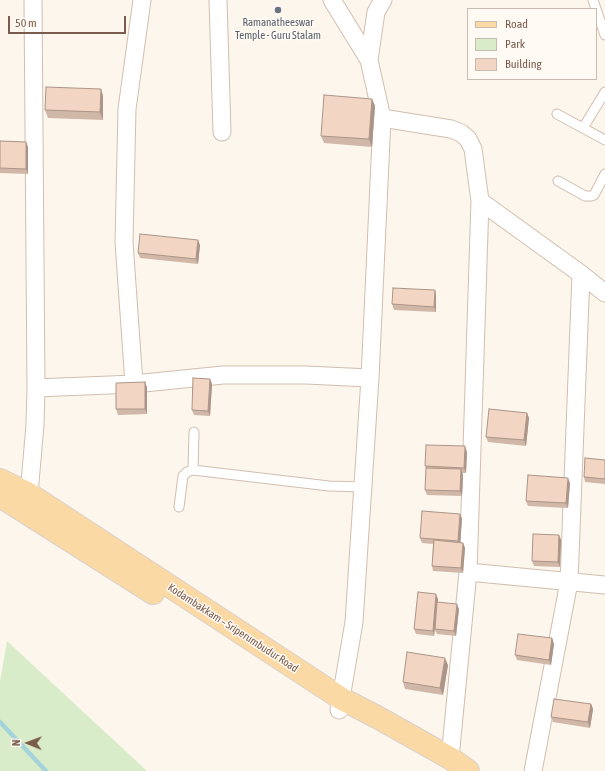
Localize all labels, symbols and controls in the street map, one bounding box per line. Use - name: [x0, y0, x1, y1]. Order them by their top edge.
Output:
- marker: Ramanatheeswar Temple - Guru Stalam: [273, 5, 283, 15]
- scale bar: [10, 8, 128, 34]
- legend: [467, 8, 597, 80]
- text: 50 m: [15, 16, 37, 30]
- place label: Ramanatheeswar Temple - Guru Stalam: [235, 16, 321, 42]
- text: Road: [505, 17, 528, 31]
- text: Park: [505, 37, 525, 51]
- text: Building: [505, 57, 542, 71]
- street label: Kodambakkam – Sriperumbudur Road: [165, 581, 301, 675]
- north arrow: [8, 723, 48, 763]
- text: N: [10, 739, 22, 746]

